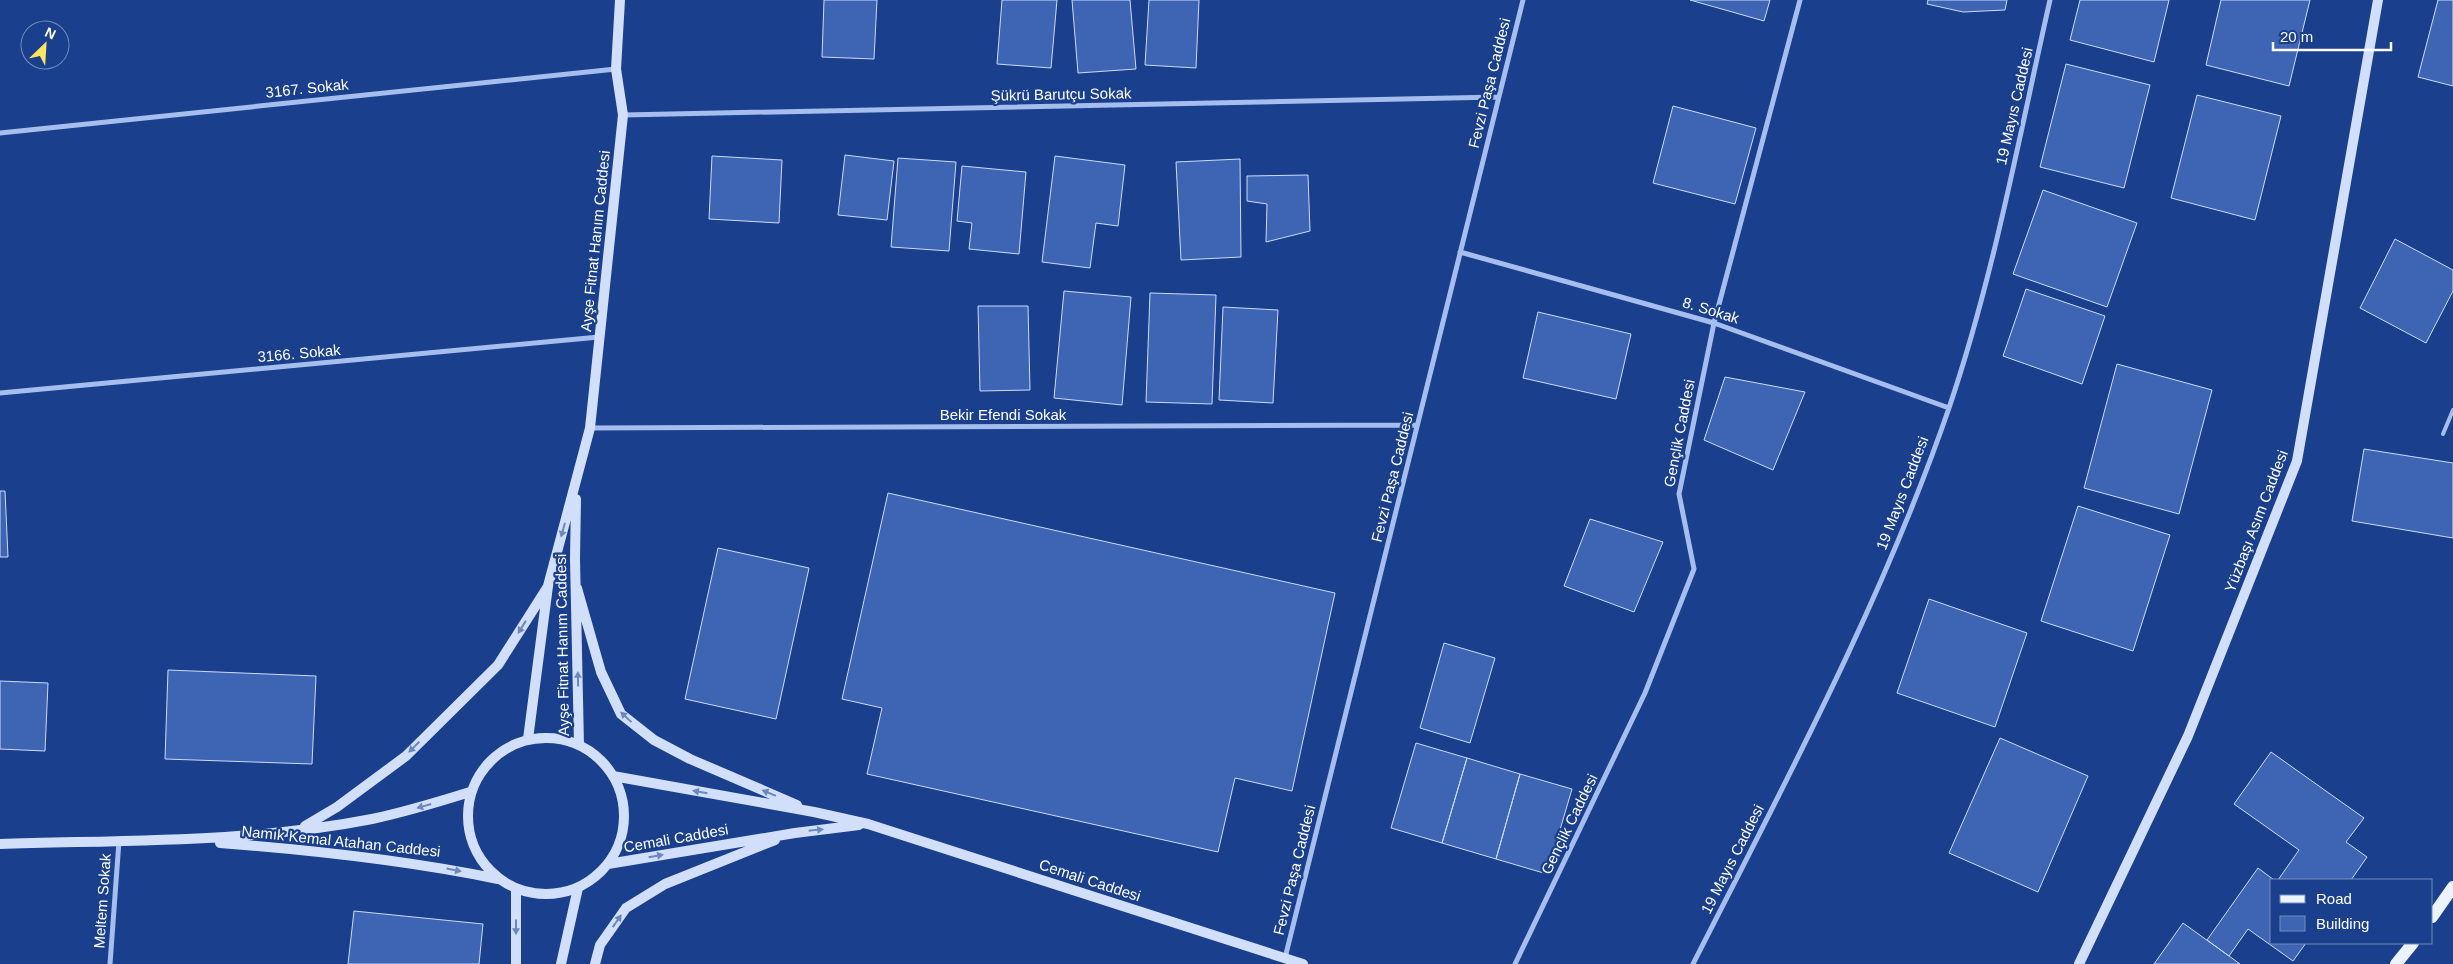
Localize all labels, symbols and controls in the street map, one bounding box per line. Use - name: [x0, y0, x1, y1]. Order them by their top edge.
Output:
- street label: Fevzi Paşa Caddesi: [1465, 16, 1513, 150]
- north arrow: [20, 20, 70, 70]
- scale bar: [2273, 20, 2390, 52]
- text: N: [43, 24, 58, 43]
- text: 20 m: [2280, 28, 2313, 45]
- street label: 19 Mayıs Caddesi: [1992, 46, 2036, 166]
- street label: 3167. Sokak: [265, 75, 350, 101]
- street label: Şükrü Barutçu Sokak: [990, 84, 1132, 104]
- street label: Ayşe Fitnat Hanım Caddesi: [577, 149, 613, 333]
- street label: 8. Sokak: [1681, 293, 1742, 327]
- street label: 3166. Sokak: [257, 341, 342, 365]
- street label: Gençlik Caddesi: [1660, 378, 1698, 488]
- street label: Bekir Efendi Sokak: [940, 406, 1067, 423]
- street label: Fevzi Paşa Caddesi: [1368, 410, 1416, 544]
- street label: 19 Mayıs Caddesi: [1873, 434, 1931, 552]
- street label: Yüzbaşı Asım Caddesi: [2221, 448, 2291, 594]
- one-way arrow: [559, 523, 567, 538]
- street label: Ayşe Fitnat Hanım Caddesi: [552, 554, 572, 736]
- one-way arrow: [518, 620, 527, 633]
- one-way arrow: [574, 671, 582, 687]
- one-way arrow: [621, 711, 633, 723]
- one-way arrow: [409, 741, 421, 753]
- street label: Gençlik Caddesi: [1537, 771, 1601, 877]
- one-way arrow: [691, 787, 707, 795]
- one-way arrow: [761, 789, 776, 797]
- street label: 19 Mayıs Caddesi: [1697, 802, 1767, 916]
- one-way arrow: [416, 803, 431, 811]
- street label: Fevzi Paşa Caddesi: [1270, 803, 1318, 937]
- street label: Cemali Caddesi: [622, 820, 730, 856]
- street label: Namık Kemal Atahan Caddesi: [241, 822, 441, 860]
- one-way arrow: [809, 826, 825, 834]
- one-way arrow: [648, 852, 664, 860]
- street label: Meltem Sokak: [90, 853, 114, 949]
- street label: Cemali Caddesi: [1037, 856, 1143, 904]
- one-way arrow: [446, 866, 462, 874]
- legend: [2270, 879, 2433, 944]
- text: Road: [2316, 890, 2352, 907]
- one-way arrow: [612, 914, 622, 928]
- text: Building: [2316, 915, 2369, 932]
- one-way arrow: [512, 919, 520, 935]

